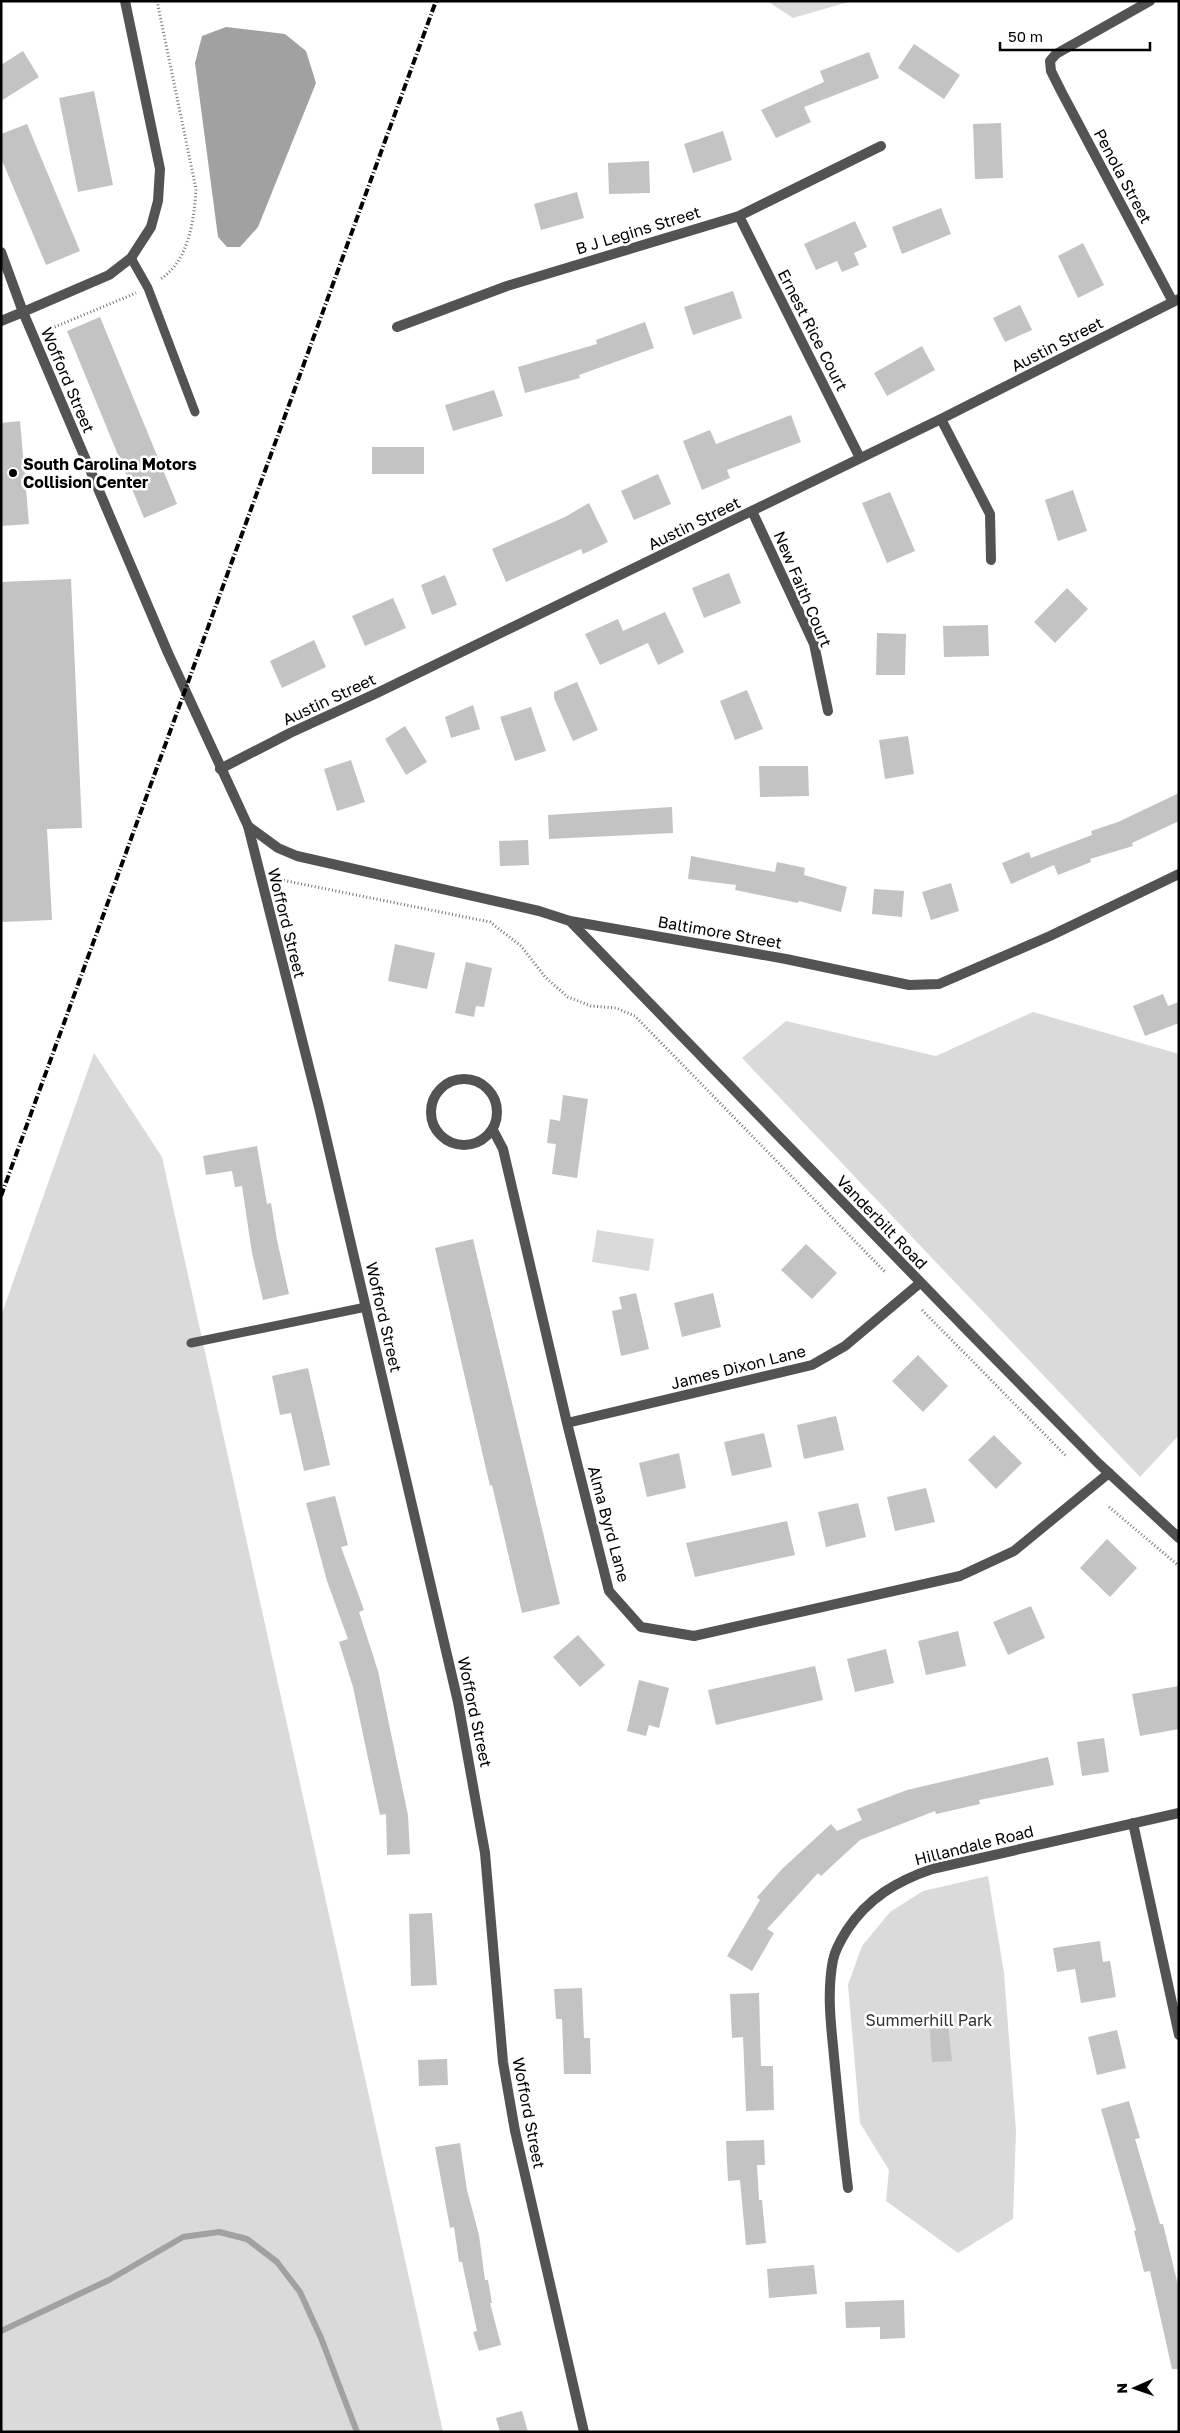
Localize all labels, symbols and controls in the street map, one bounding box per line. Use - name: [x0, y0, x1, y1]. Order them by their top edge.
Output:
- scale bar: [1000, 20, 1150, 52]
- text: 50 m: [1008, 27, 1043, 45]
- street label: Penola Street: [1090, 125, 1156, 227]
- street label: B J Legins Street: [573, 201, 703, 259]
- street label: Ernest Rice Court: [774, 266, 852, 394]
- street label: Austin Street: [1008, 312, 1106, 376]
- street label: Wofford Street: [37, 324, 99, 436]
- place label: South Carolina Motors Collision Center: [23, 454, 197, 492]
- marker: South Carolina Motors Collision Center: [7, 467, 19, 479]
- street label: Austin Street: [644, 492, 744, 554]
- street label: New Faith Court: [770, 528, 836, 650]
- street label: Austin Street: [279, 669, 379, 729]
- street label: Wofford Street: [264, 866, 310, 980]
- street label: Baltimore Street: [656, 911, 784, 953]
- street label: Vanderbilt Road: [832, 1171, 932, 1273]
- street label: Wofford Street: [362, 1260, 406, 1374]
- street label: James Dixon Lane: [668, 1341, 808, 1393]
- street label: Alma Byrd Lane: [584, 1464, 634, 1584]
- street label: Wofford Street: [453, 1655, 497, 1769]
- street label: Hillandale Road: [912, 1821, 1036, 1869]
- park label: Summerhill Park: [866, 2010, 992, 2030]
- street label: Wofford Street: [508, 2056, 550, 2170]
- north arrow: [1110, 2363, 1160, 2413]
- text: N: [1113, 2383, 1130, 2394]

